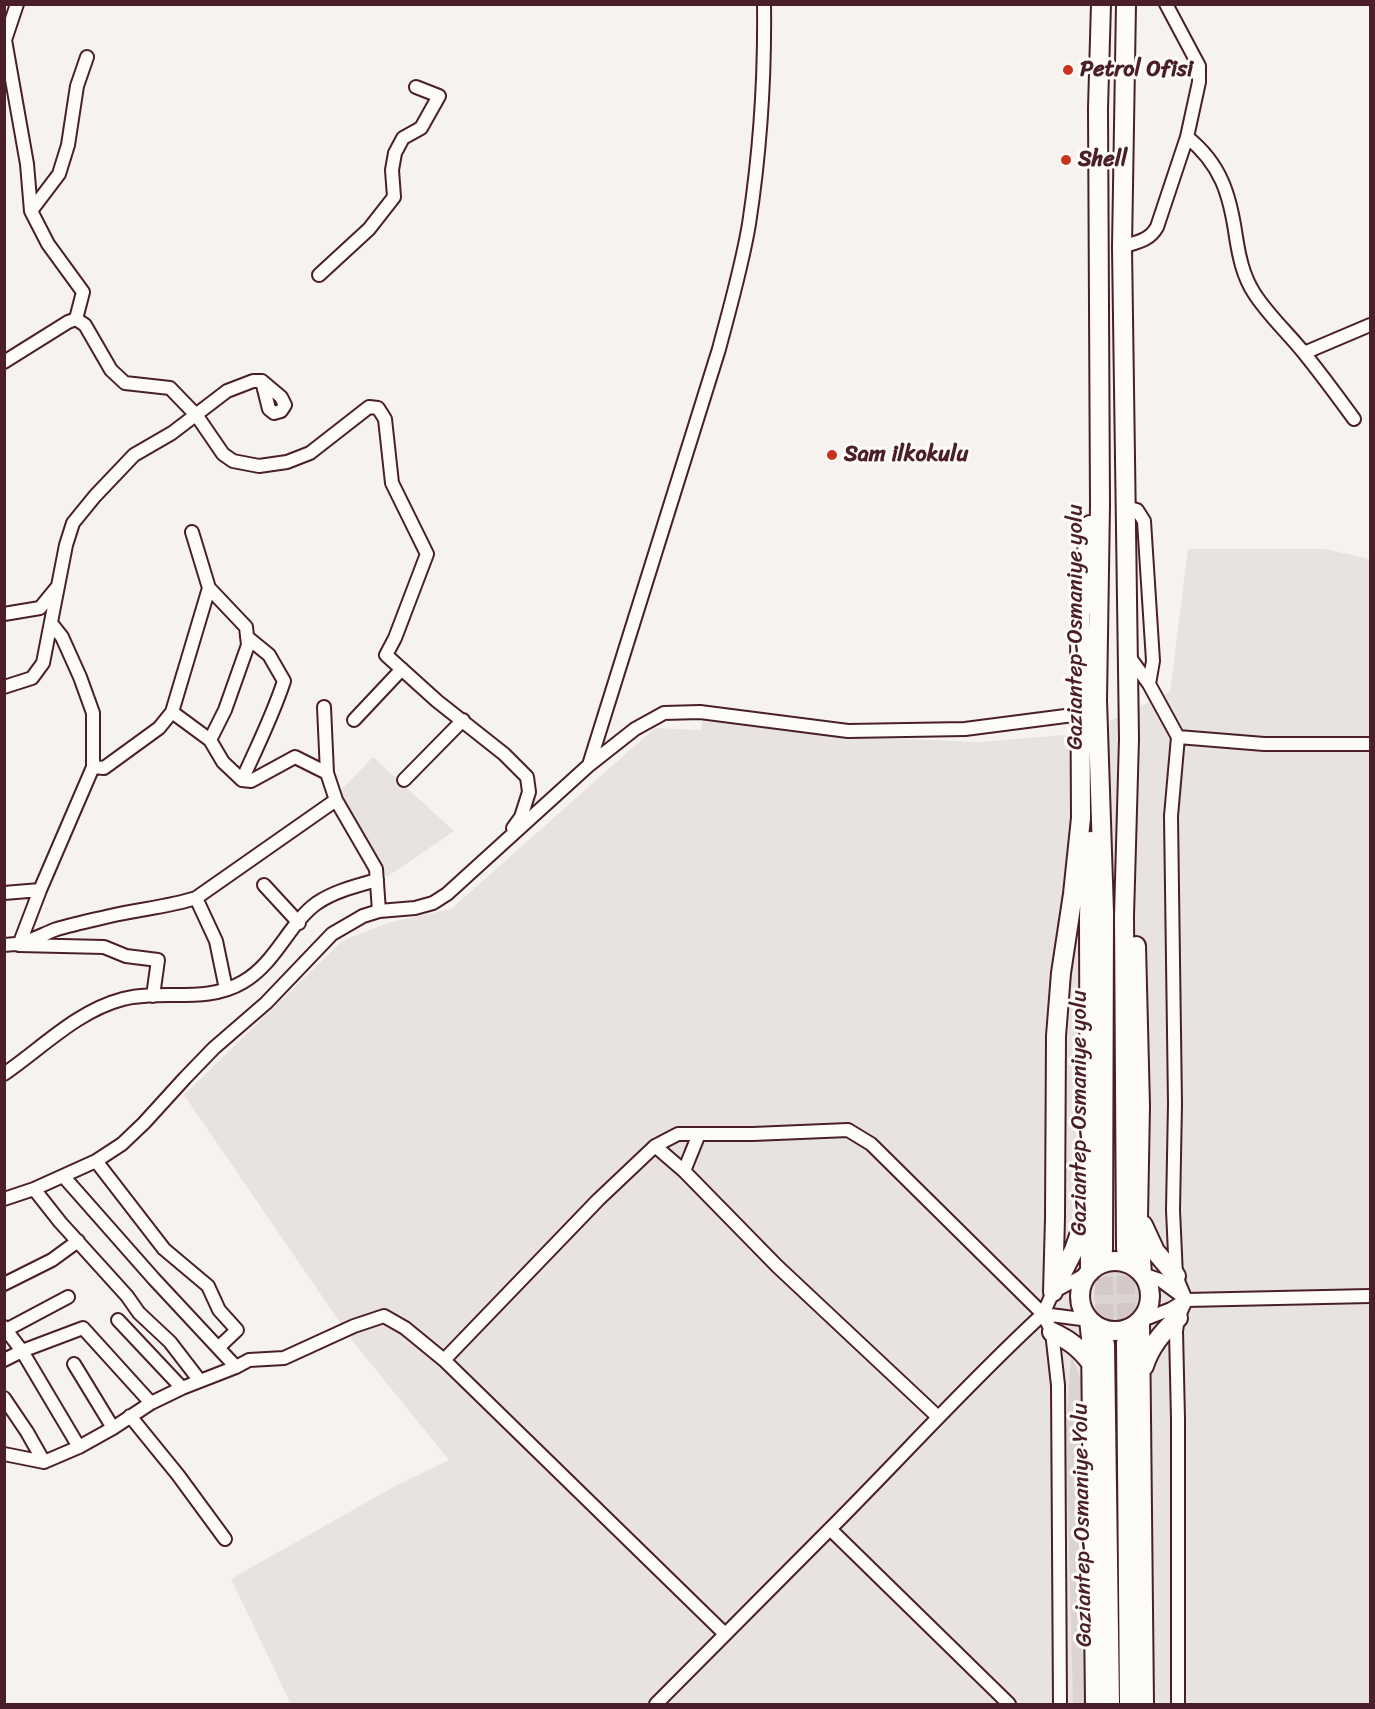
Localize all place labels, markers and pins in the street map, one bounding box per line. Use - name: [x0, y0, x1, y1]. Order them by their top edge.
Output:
- place label: Petrol Ofisi: [1080, 57, 1193, 83]
- marker: Petrol Ofisi: [1061, 63, 1075, 77]
- place label: Shell: [1078, 147, 1127, 173]
- marker: Shell: [1059, 153, 1073, 167]
- place label: Sam ilkokulu: [844, 442, 968, 468]
- marker: Sam ilkokulu: [825, 448, 839, 462]

